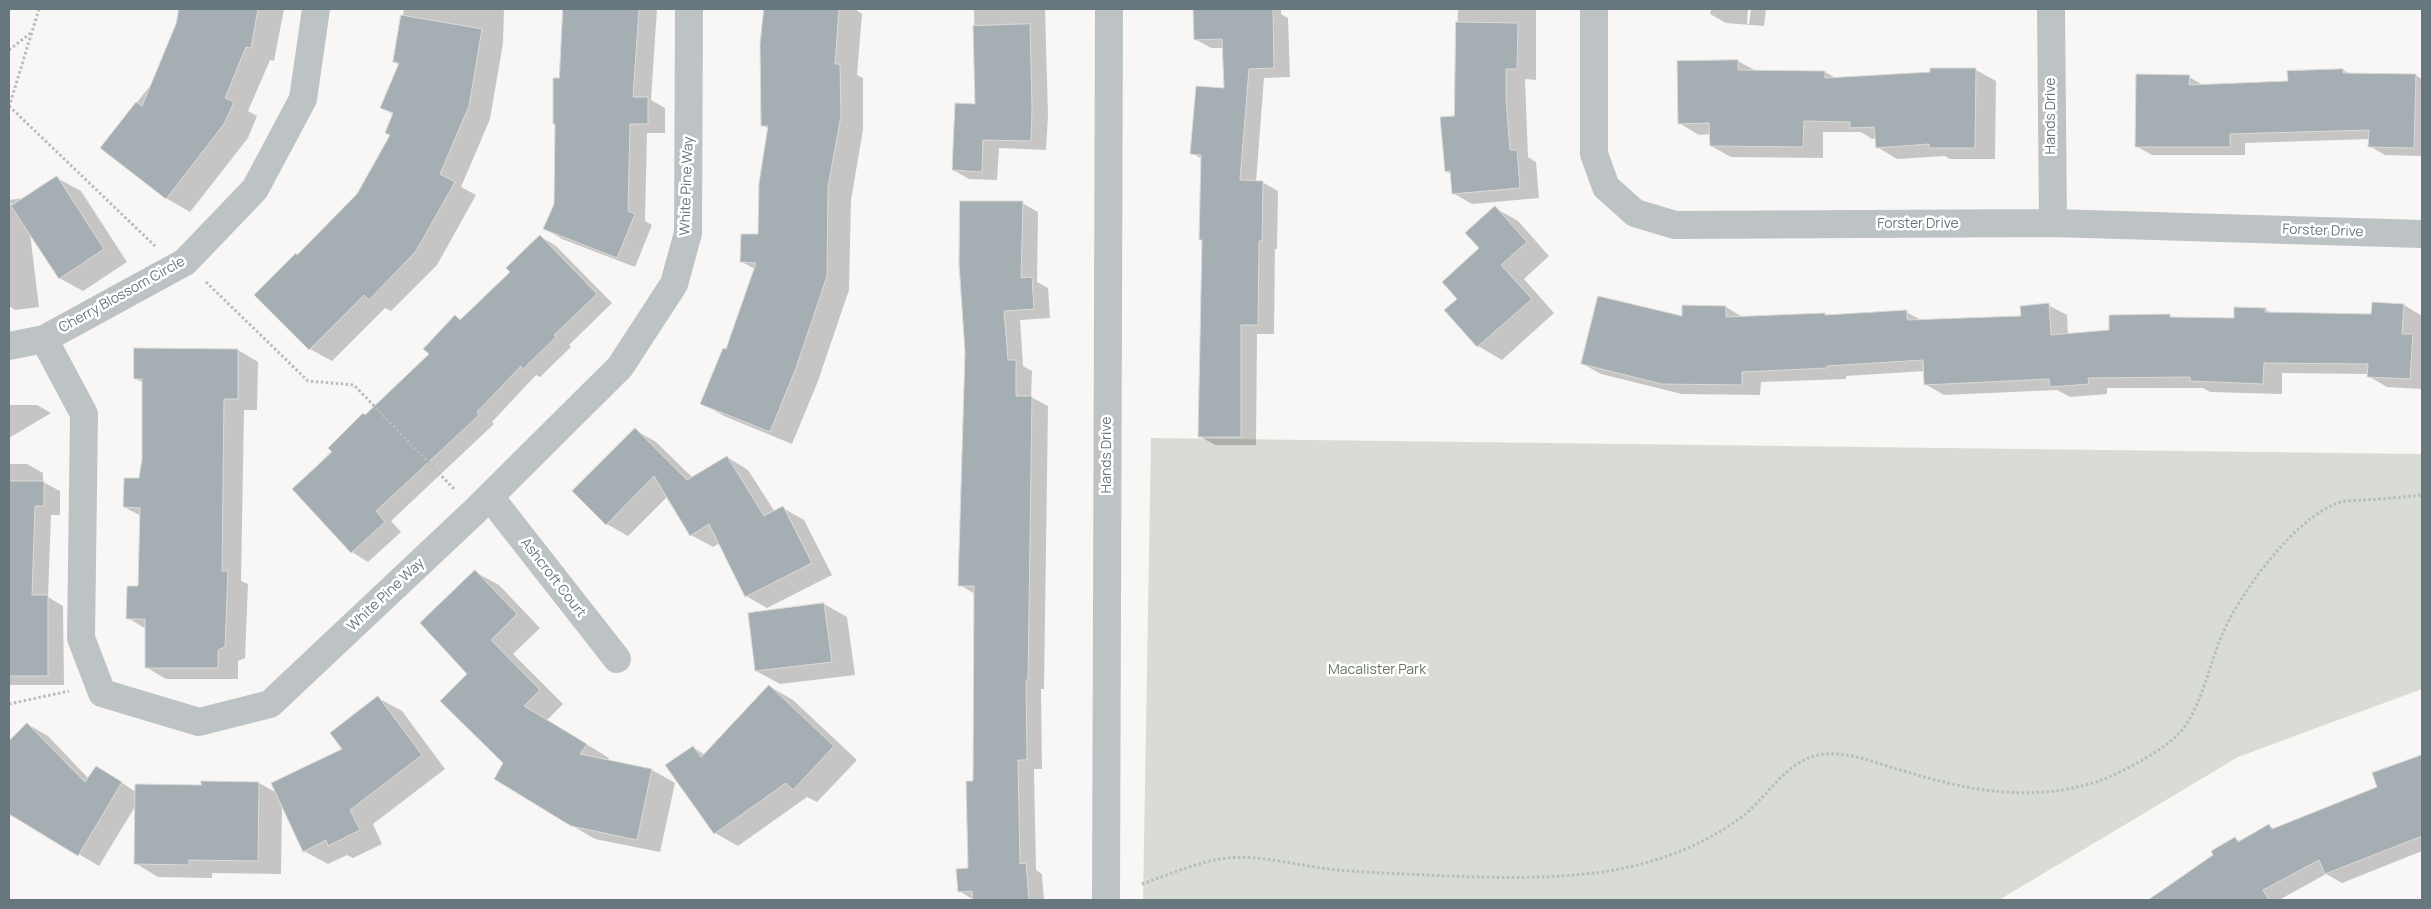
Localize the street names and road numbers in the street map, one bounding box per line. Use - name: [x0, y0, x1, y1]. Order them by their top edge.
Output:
- street label: Hands Drive: [2043, 78, 2059, 154]
- street label: White Pine Way: [677, 136, 697, 236]
- street label: Forster Drive: [1877, 216, 1959, 232]
- street label: Forster Drive: [2282, 221, 2364, 241]
- street label: Cherry Blossom Circle: [56, 253, 188, 337]
- street label: Hands Drive: [1099, 417, 1115, 493]
- street label: Ashcroft Court: [517, 535, 589, 621]
- street label: White Pine Way: [344, 555, 428, 635]

